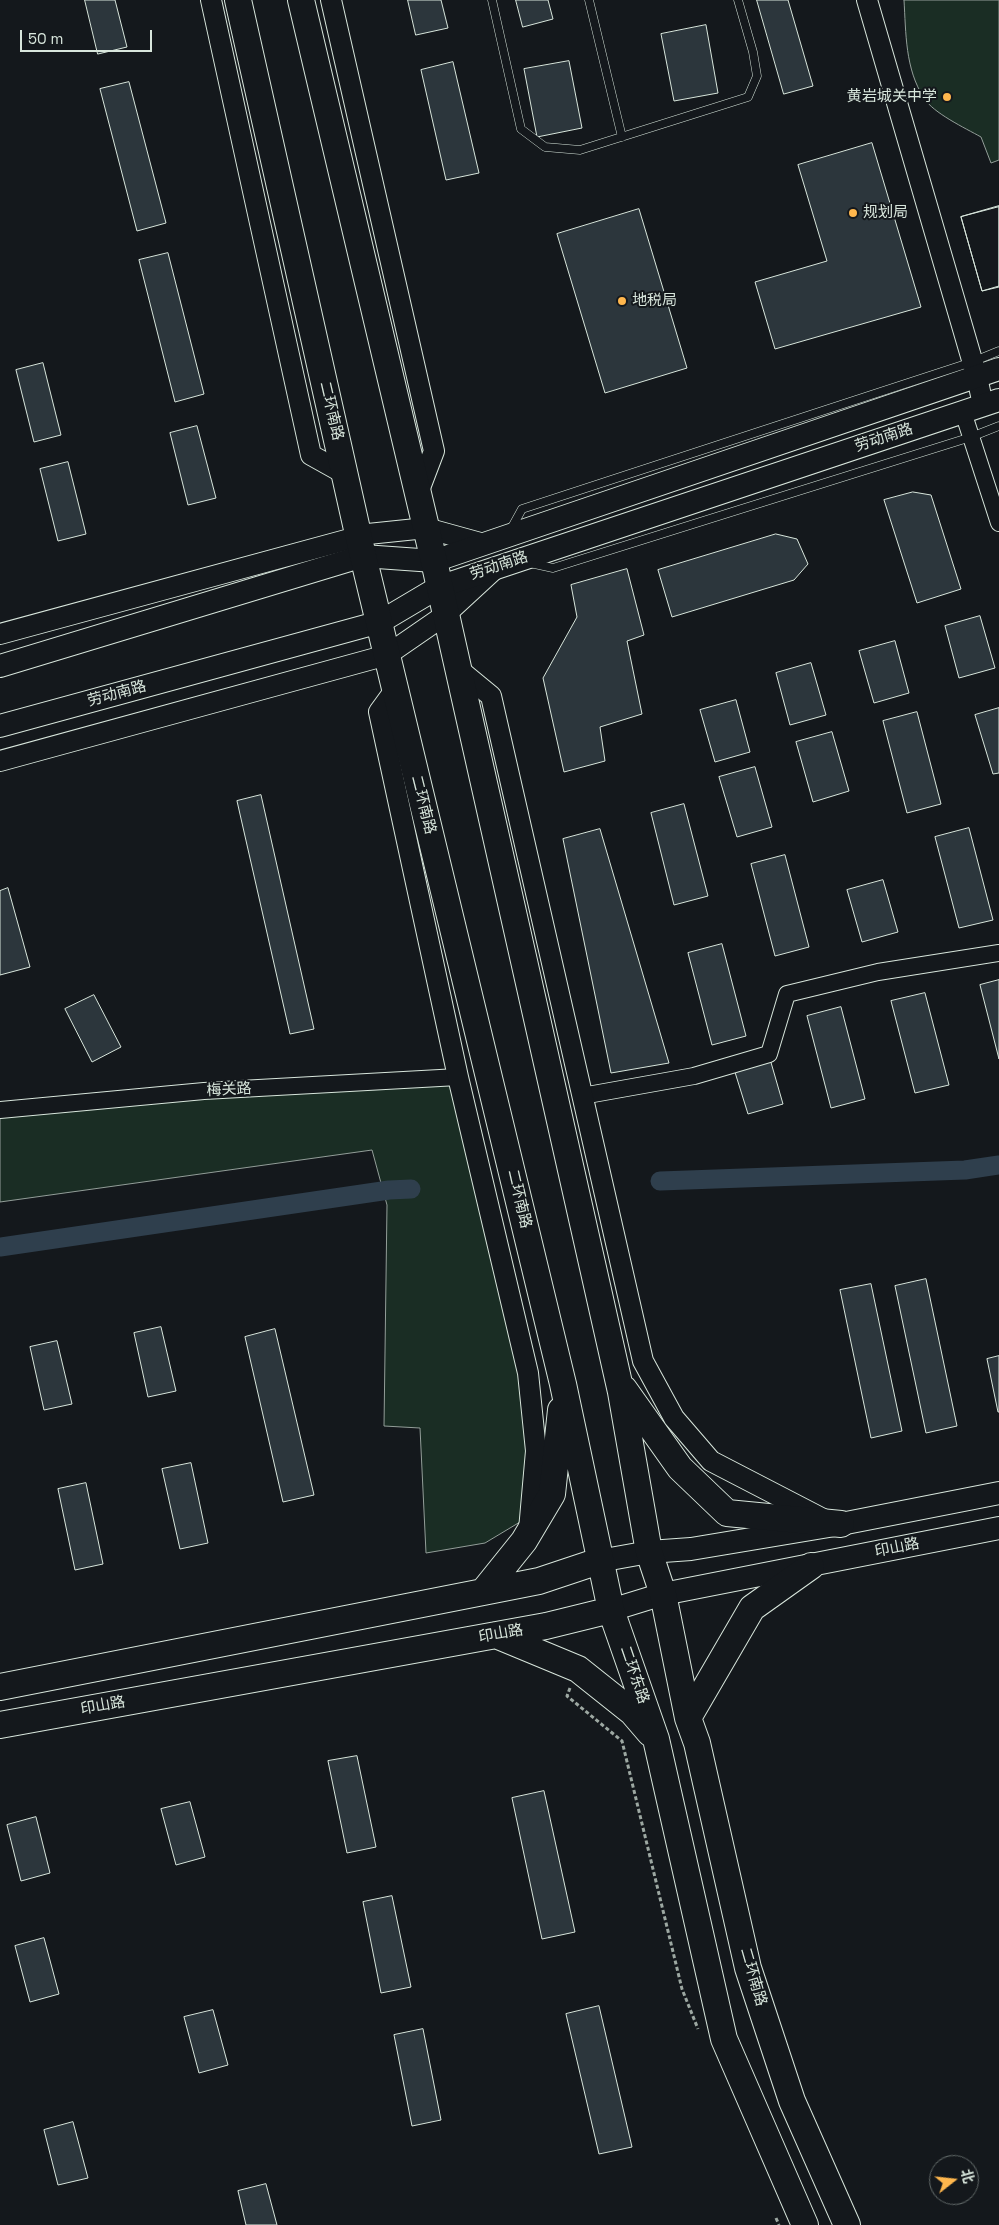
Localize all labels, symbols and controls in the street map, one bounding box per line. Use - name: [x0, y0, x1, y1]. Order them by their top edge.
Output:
- scale bar: [22, 20, 155, 52]
- text: 50 m: [28, 29, 63, 48]
- place label: 黄岩城关中学: [847, 88, 937, 106]
- marker: 黄岩城关中学: [941, 91, 953, 103]
- place label: 规划局: [863, 204, 908, 222]
- marker: 规划局: [847, 207, 859, 219]
- place label: 地税局: [632, 292, 677, 310]
- marker: 地税局: [616, 295, 628, 307]
- street label: 二环南路: [315, 380, 347, 442]
- street label: 劳动南路: [853, 420, 915, 456]
- street label: 劳动南路: [468, 548, 530, 584]
- street label: 劳动南路: [86, 678, 148, 710]
- street label: 二环南路: [407, 774, 439, 836]
- street label: 梅关路: [206, 1080, 252, 1100]
- street label: 二环南路: [503, 1168, 535, 1230]
- street label: 印山路: [873, 1535, 921, 1561]
- street label: 印山路: [477, 1621, 525, 1647]
- street label: 二环东路: [616, 1644, 652, 1706]
- street label: 印山路: [79, 1693, 127, 1719]
- street label: 二环南路: [736, 1946, 770, 2008]
- north arrow: [929, 2155, 979, 2205]
- text: 北: [957, 2167, 978, 2185]

